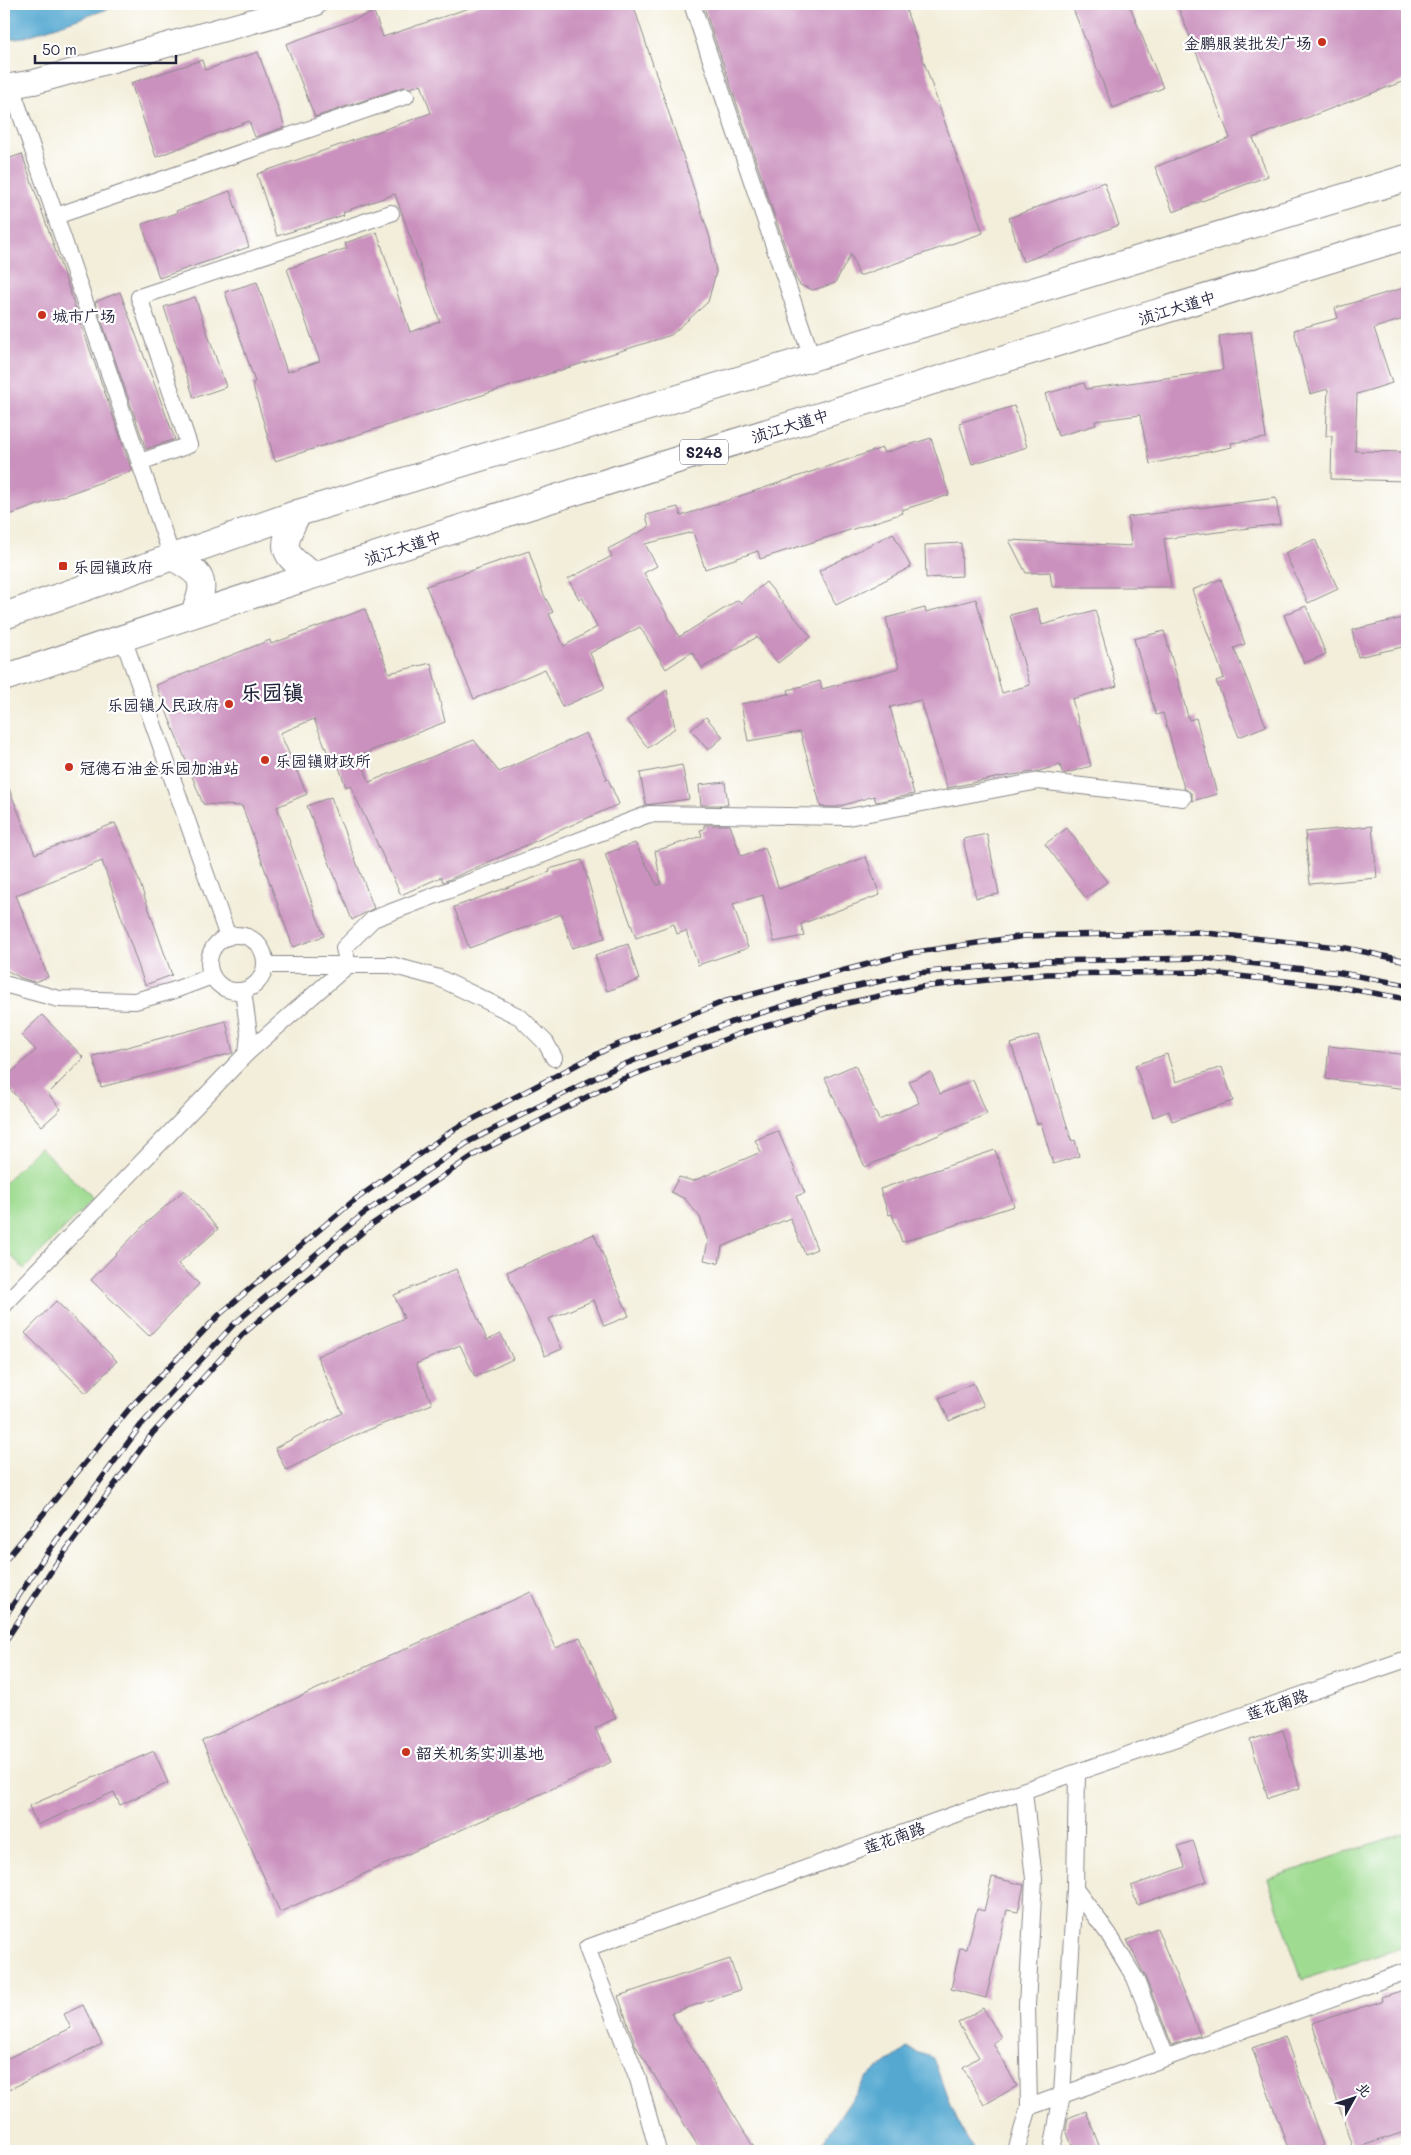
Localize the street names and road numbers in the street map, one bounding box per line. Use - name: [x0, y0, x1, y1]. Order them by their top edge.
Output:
- street label: 浈江大道中: [1136, 285, 1218, 329]
- street label: 浈江大道中: [749, 403, 831, 447]
- road number: S248: [680, 440, 728, 464]
- street label: 浈江大道中: [362, 525, 444, 569]
- street label: 莲花南路: [1243, 1684, 1311, 1724]
- street label: 莲花南路: [860, 1816, 928, 1858]

